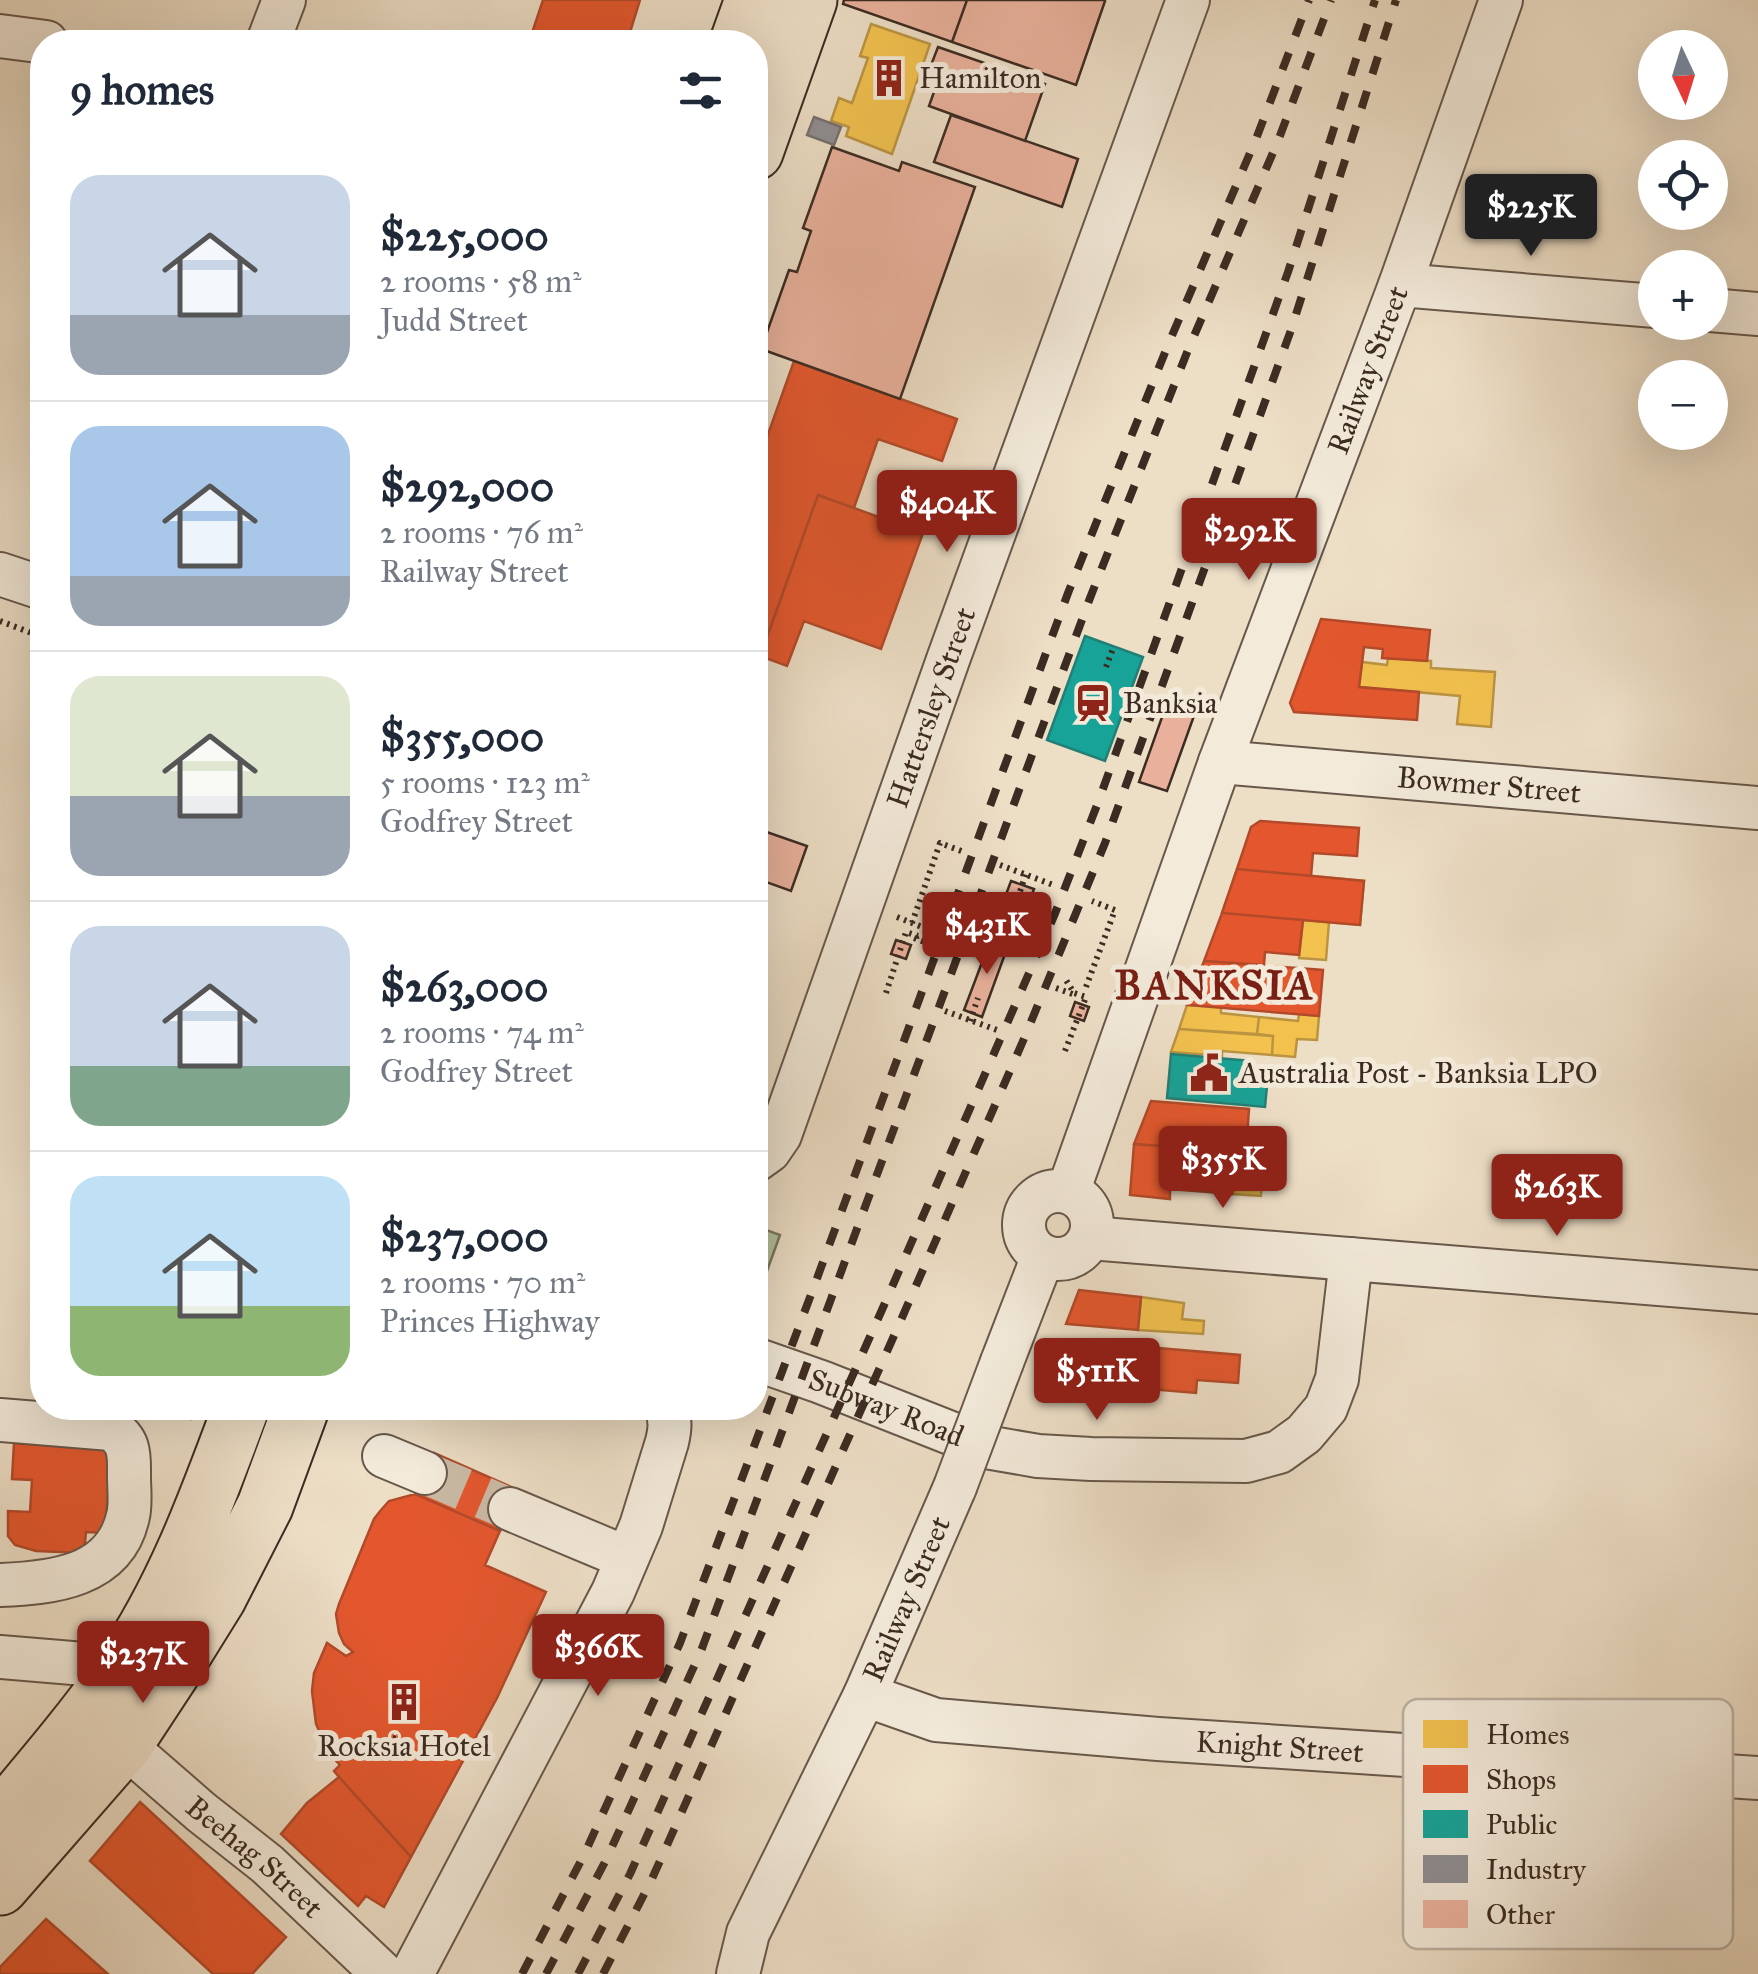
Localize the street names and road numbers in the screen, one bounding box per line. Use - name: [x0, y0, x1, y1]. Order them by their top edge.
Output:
- street label: Railway Street: [1320, 281, 1416, 459]
- street label: Hattersley Street: [879, 602, 984, 813]
- street label: Bowmer Street: [1395, 759, 1583, 811]
- street label: Subway Road: [804, 1361, 969, 1454]
- street label: Railway Street: [855, 1510, 958, 1687]
- street label: Knight Street: [1195, 1723, 1365, 1770]
- street label: Beehag Street: [178, 1789, 331, 1926]

